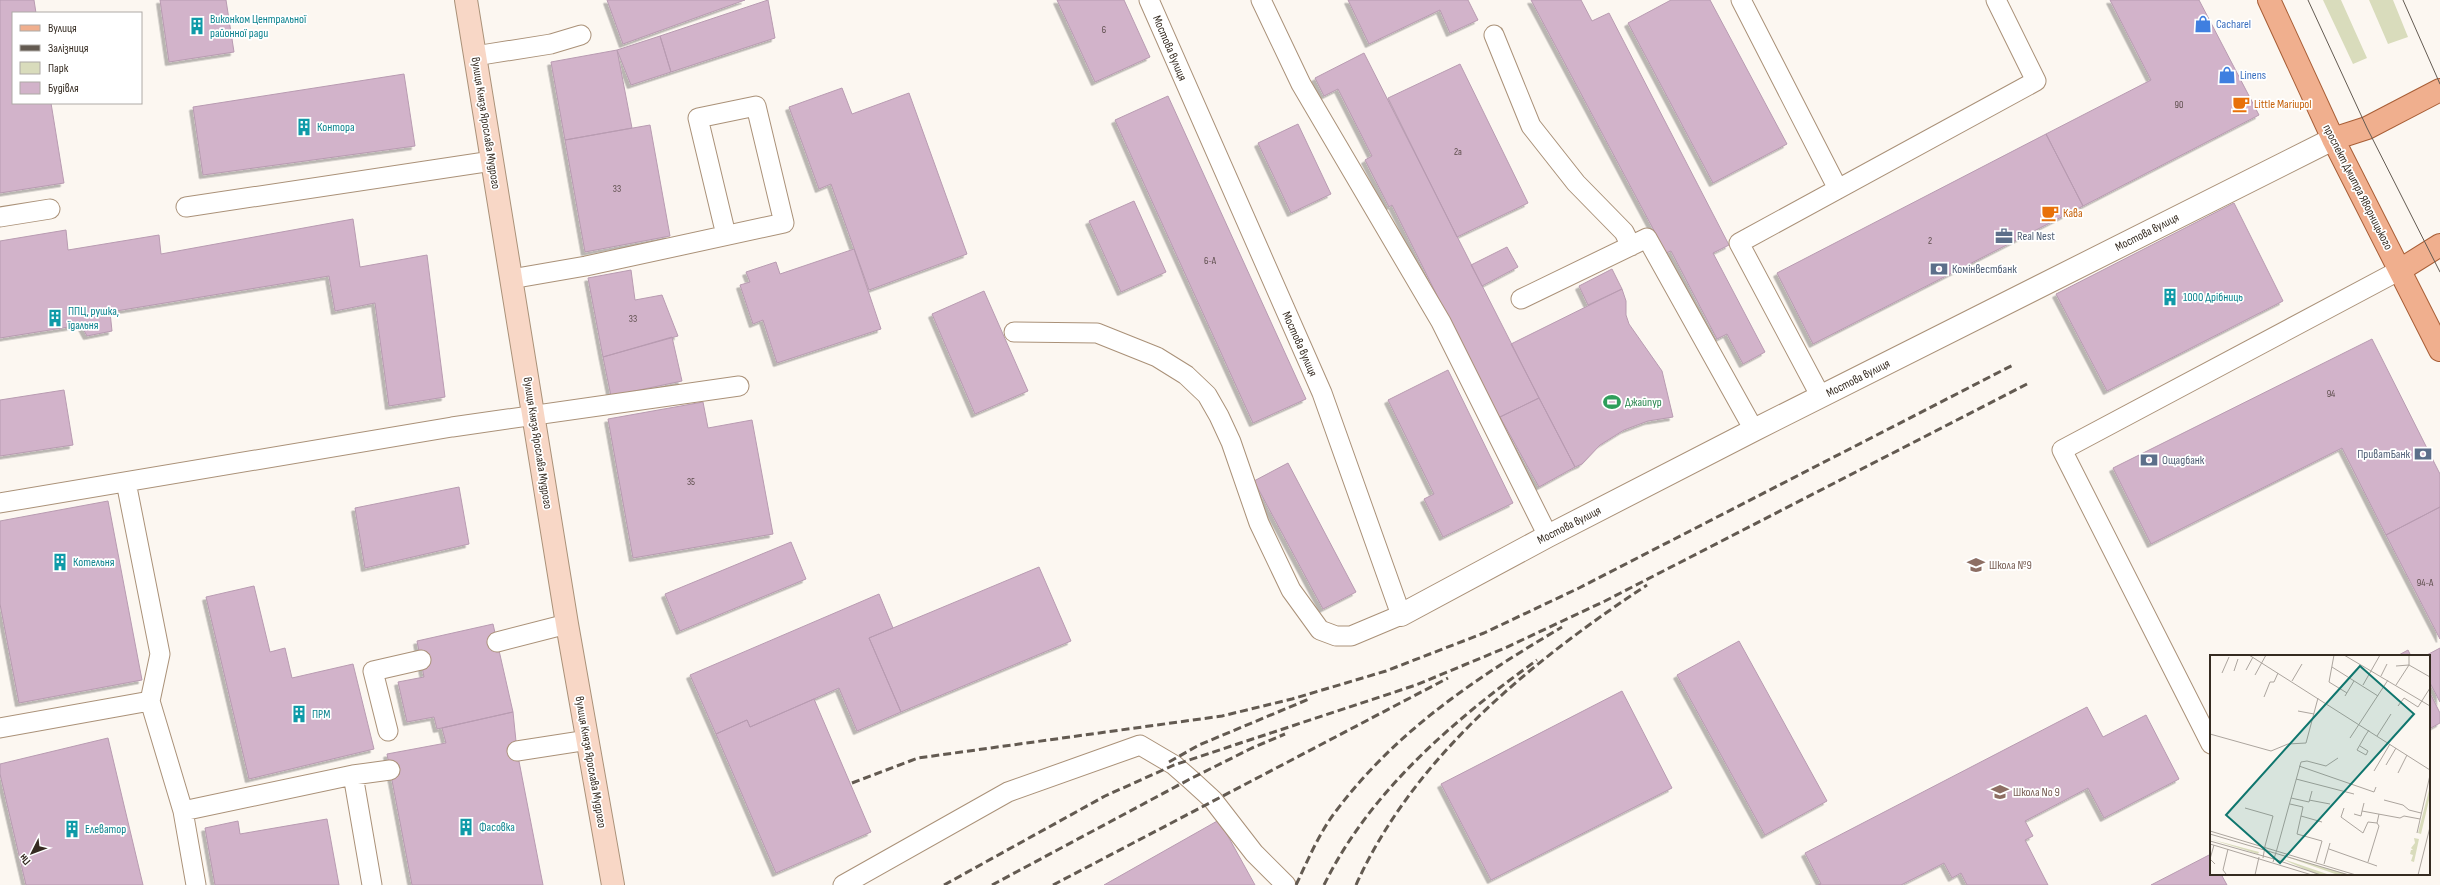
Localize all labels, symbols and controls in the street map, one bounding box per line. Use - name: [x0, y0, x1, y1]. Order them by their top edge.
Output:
- legend: [12, 12, 142, 104]
- place label: Виконком Центральної районної ради: [210, 12, 307, 41]
- street label: Мостова вулиця: [1149, 13, 1190, 83]
- shop icon: Cacharel: [2193, 14, 2213, 34]
- building icon: Виконком Центральної районної ради: [187, 16, 207, 36]
- place label: Cacharel: [2216, 17, 2251, 32]
- text: Вулиця: [48, 21, 77, 36]
- house number: 6: [1102, 24, 1106, 36]
- text: Залізниця: [48, 41, 89, 56]
- street label: вулиця Князя Ярослава Мудрого: [468, 56, 503, 190]
- text: Парк: [48, 61, 69, 76]
- shop icon: Linens: [2217, 65, 2237, 85]
- place label: Linens: [2240, 68, 2266, 83]
- text: Будівля: [48, 81, 79, 96]
- cafe icon: Little Mariupol: [2231, 94, 2251, 114]
- place label: Little Mariupol: [2254, 97, 2312, 112]
- house number: 90: [2175, 99, 2183, 111]
- building icon: Контора: [294, 117, 314, 137]
- place label: Контора: [317, 120, 355, 135]
- street label: проспект Дмитра Яворницького: [2319, 122, 2396, 252]
- house number: 2а: [1454, 146, 1462, 158]
- house number: 33: [613, 183, 621, 195]
- cafe icon: Кава: [2040, 203, 2060, 223]
- place label: Кава: [2063, 206, 2083, 221]
- street label: Мостова вулиця: [2113, 210, 2182, 255]
- office icon: Real Nest: [1994, 226, 2014, 246]
- place label: Real Nest: [2017, 229, 2055, 244]
- house number: 2: [1928, 235, 1932, 247]
- house number: 6-А: [1204, 255, 1217, 267]
- bank icon: Комінвестбанк: [1929, 259, 1949, 279]
- place label: Комінвестбанк: [1952, 262, 2017, 277]
- building icon: 1000 Дрібниць: [2160, 287, 2180, 307]
- place label: 1000 Дрібниць: [2183, 290, 2243, 305]
- place label: ППЦ, рушка, їдальня: [67, 304, 119, 333]
- building icon: ППЦ, рушка, їдальня: [45, 308, 65, 328]
- street label: Мостова вулиця: [1279, 309, 1321, 379]
- house number: 33: [629, 313, 637, 325]
- street label: Мостова вулиця: [1824, 356, 1893, 401]
- street label: вулиця Князя Ярослава Мудрого: [520, 376, 555, 510]
- house number: 94: [2327, 388, 2335, 400]
- sports icon: Джайпур: [1602, 392, 1622, 412]
- place label: Джайпур: [1625, 395, 1662, 410]
- bank icon: ПриватБанк: [2413, 444, 2433, 464]
- place label: ПриватБанк: [2357, 447, 2410, 462]
- bank icon: Ощадбанк: [2139, 450, 2159, 470]
- place label: Ощадбанк: [2162, 453, 2205, 468]
- house number: 35: [687, 476, 695, 488]
- street label: Мостова вулиця: [1535, 503, 1604, 548]
- building icon: Котельня: [50, 552, 70, 572]
- place label: Котельня: [73, 555, 115, 570]
- school or university icon: Школа №9: [1966, 555, 1986, 575]
- place label: Школа №9: [1989, 558, 2032, 573]
- house number: 94-А: [2417, 577, 2434, 589]
- inset map: [2210, 655, 2430, 875]
- street label: вулиця Князя Ярослава Мудрого: [572, 695, 609, 829]
- building icon: ПРМ: [289, 704, 309, 724]
- place label: ПРМ: [312, 707, 330, 722]
- school or university icon: Школа No 9: [1990, 782, 2010, 802]
- place label: Школа No 9: [2013, 785, 2060, 800]
- building icon: Фасовка: [456, 817, 476, 837]
- building icon: Елеватор: [62, 819, 82, 839]
- place label: Фасовка: [479, 820, 515, 835]
- place label: Елеватор: [85, 822, 126, 837]
- north arrow: [12, 833, 52, 873]
- text: Пн: [16, 851, 33, 868]

